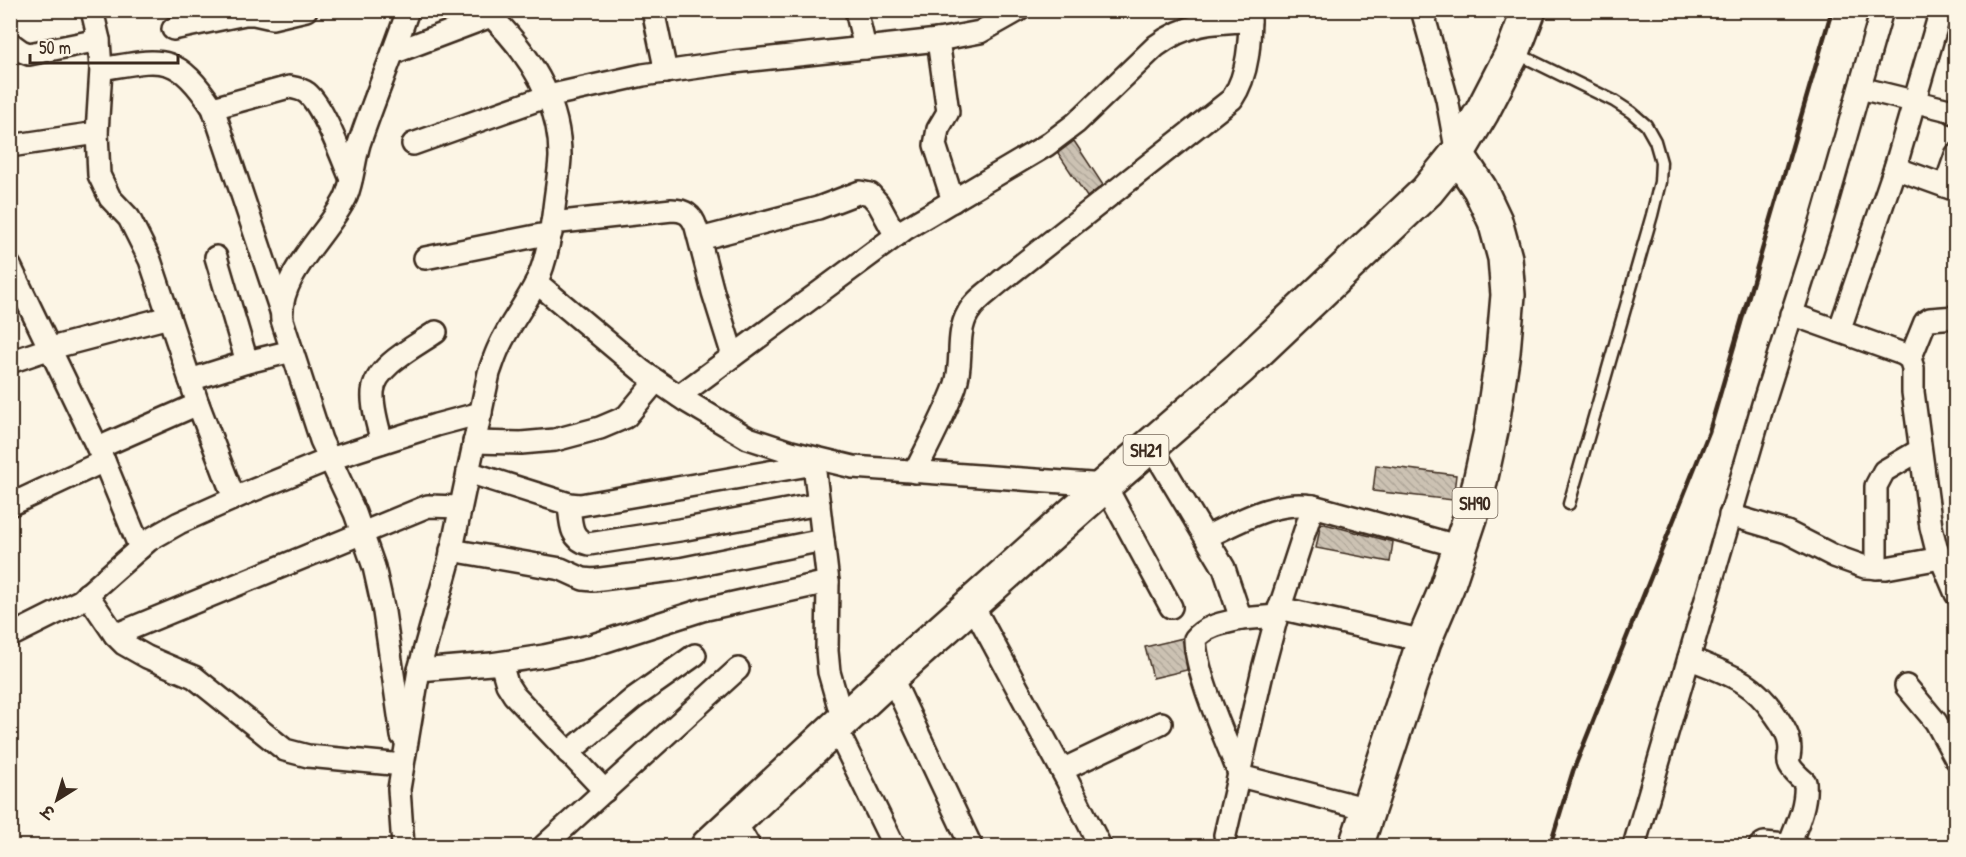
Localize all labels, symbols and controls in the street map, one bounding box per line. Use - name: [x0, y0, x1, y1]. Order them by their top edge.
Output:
- scale bar: [30, 27, 178, 65]
- text: 50 m: [39, 35, 71, 60]
- road number: SH21: [1124, 435, 1168, 465]
- road number: SH90: [1452, 488, 1498, 518]
- north arrow: [27, 770, 87, 830]
- text: उ: [36, 799, 60, 825]

